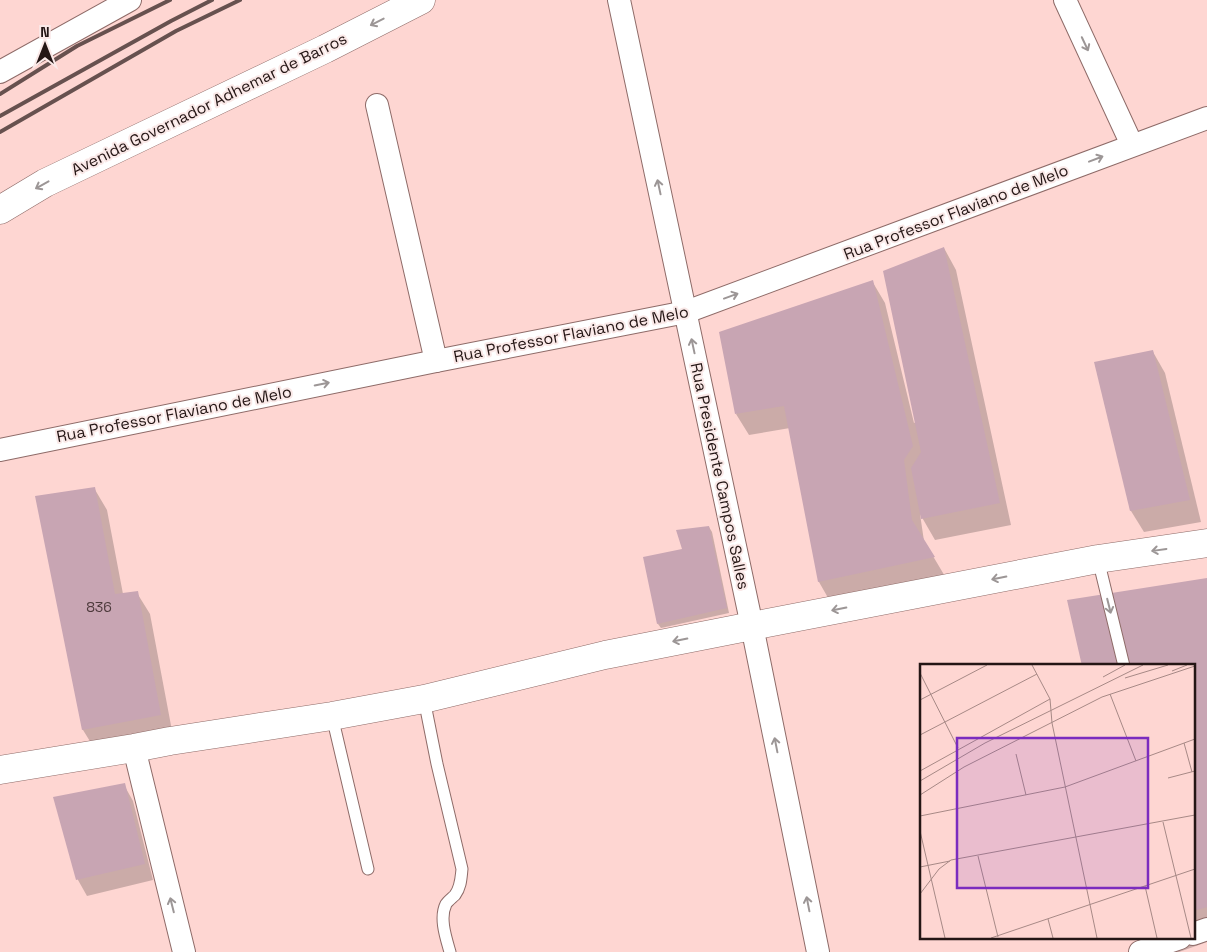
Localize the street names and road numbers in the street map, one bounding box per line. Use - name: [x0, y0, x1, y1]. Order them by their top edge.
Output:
- street label: Avenida Governador Adhemar de Barros: [68, 28, 350, 180]
- street label: Rua Professor Flaviano de Melo: [841, 159, 1071, 265]
- street label: Rua Professor Flaviano de Melo: [452, 301, 690, 367]
- street label: Rua Presidente Campos Salles: [686, 361, 754, 591]
- street label: Rua Professor Flaviano de Melo: [55, 381, 293, 447]

